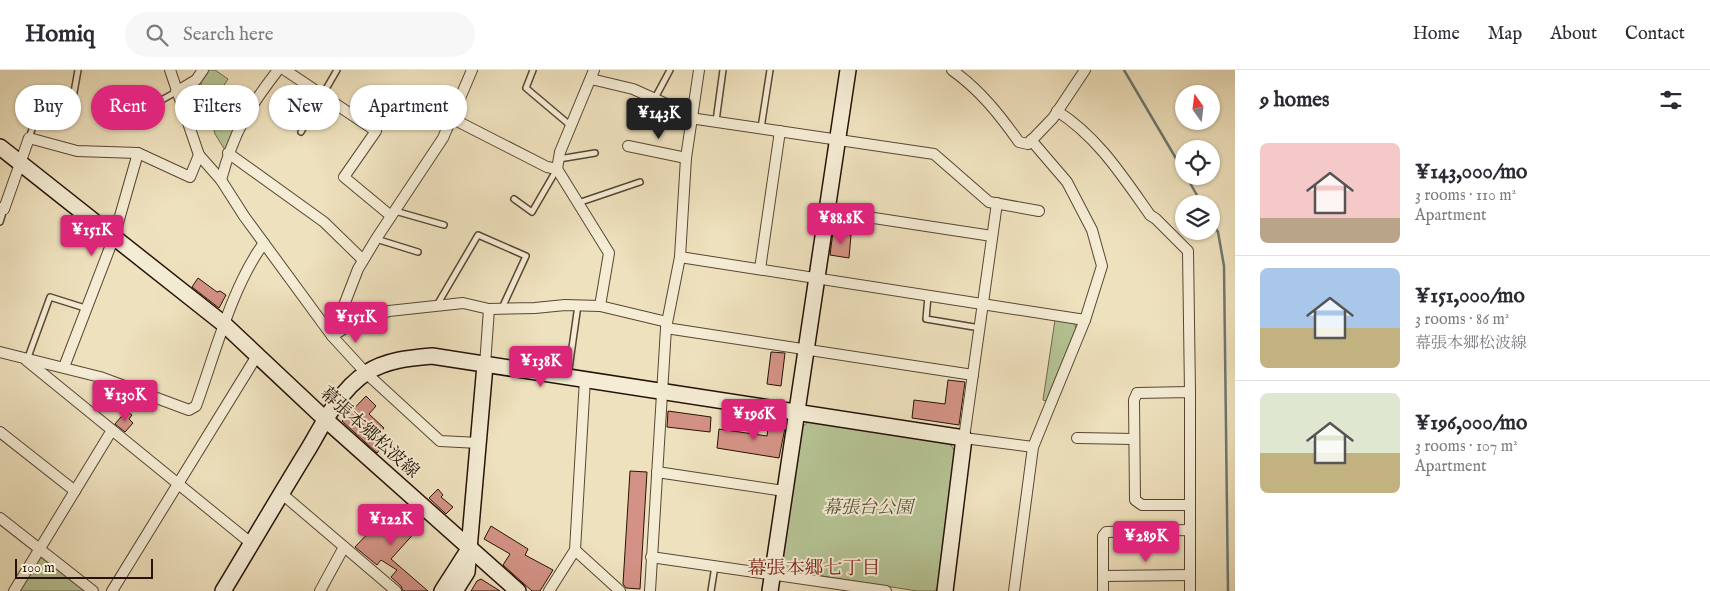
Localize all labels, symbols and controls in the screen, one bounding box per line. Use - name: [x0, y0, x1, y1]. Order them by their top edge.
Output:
- search box: [125, 12, 475, 57]
- text: Homiq: [25, 19, 95, 50]
- icon: search: [143, 21, 171, 49]
- text: Search here: [183, 23, 274, 47]
- text: Home: [1413, 23, 1460, 46]
- text: Map: [1488, 23, 1522, 46]
- text: About: [1550, 23, 1597, 46]
- text: Contact: [1625, 23, 1685, 46]
- chip: Buy: [15, 85, 81, 130]
- chip: Rent: [91, 85, 165, 130]
- chip: Filters: [175, 85, 259, 130]
- chip: New: [269, 85, 340, 130]
- chip: Apartment: [350, 85, 467, 130]
- north arrow: [1175, 85, 1220, 130]
- map controls: [1175, 85, 1220, 240]
- icon: filters: [1657, 86, 1685, 114]
- text: 9 homes: [1260, 87, 1329, 114]
- pin: ¥143K: [624, 98, 694, 140]
- text: ¥143K: [637, 104, 681, 124]
- button: locate: [1175, 140, 1220, 185]
- text: ¥143,000/mo: [1415, 159, 1527, 186]
- icon: home: [1300, 163, 1360, 223]
- text: 3 rooms · 110 m²: [1415, 186, 1516, 206]
- button: layers: [1175, 195, 1220, 240]
- pin: ¥88.8K: [800, 202, 882, 245]
- text: Apartment: [1415, 206, 1486, 226]
- text: ¥88.8K: [818, 209, 864, 229]
- pin: ¥151K: [57, 214, 127, 257]
- text: ¥151K: [72, 221, 112, 241]
- text: ¥151,000/mo: [1415, 283, 1525, 310]
- icon: home: [1300, 288, 1360, 348]
- pin: ¥151K: [321, 302, 391, 344]
- text: ¥151K: [336, 308, 376, 328]
- text: 3 rooms · 86 m²: [1415, 310, 1509, 330]
- text: 幕張本郷松波線: [1415, 334, 1527, 354]
- pin: ¥138K: [506, 346, 576, 388]
- text: ¥138K: [520, 352, 562, 372]
- pin: ¥130K: [90, 380, 160, 422]
- street label: 幕張本郷松波線: [314, 382, 424, 484]
- text: ¥130K: [103, 386, 147, 406]
- pin: ¥196K: [719, 398, 789, 441]
- text: ¥196K: [733, 405, 775, 425]
- text: ¥196,000/mo: [1415, 410, 1527, 437]
- icon: home: [1300, 413, 1360, 473]
- text: 3 rooms · 107 m²: [1415, 437, 1518, 457]
- text: Apartment: [1415, 457, 1486, 477]
- park label: 幕張台公園: [823, 497, 916, 520]
- pin: ¥122K: [356, 504, 426, 546]
- text: ¥122K: [369, 510, 413, 530]
- pin: ¥289K: [1111, 520, 1181, 563]
- text: ¥289K: [1124, 527, 1168, 547]
- scale bar: [15, 556, 152, 579]
- district label: 幕張本郷七丁目: [747, 557, 881, 581]
- text: 100 m: [22, 559, 55, 577]

